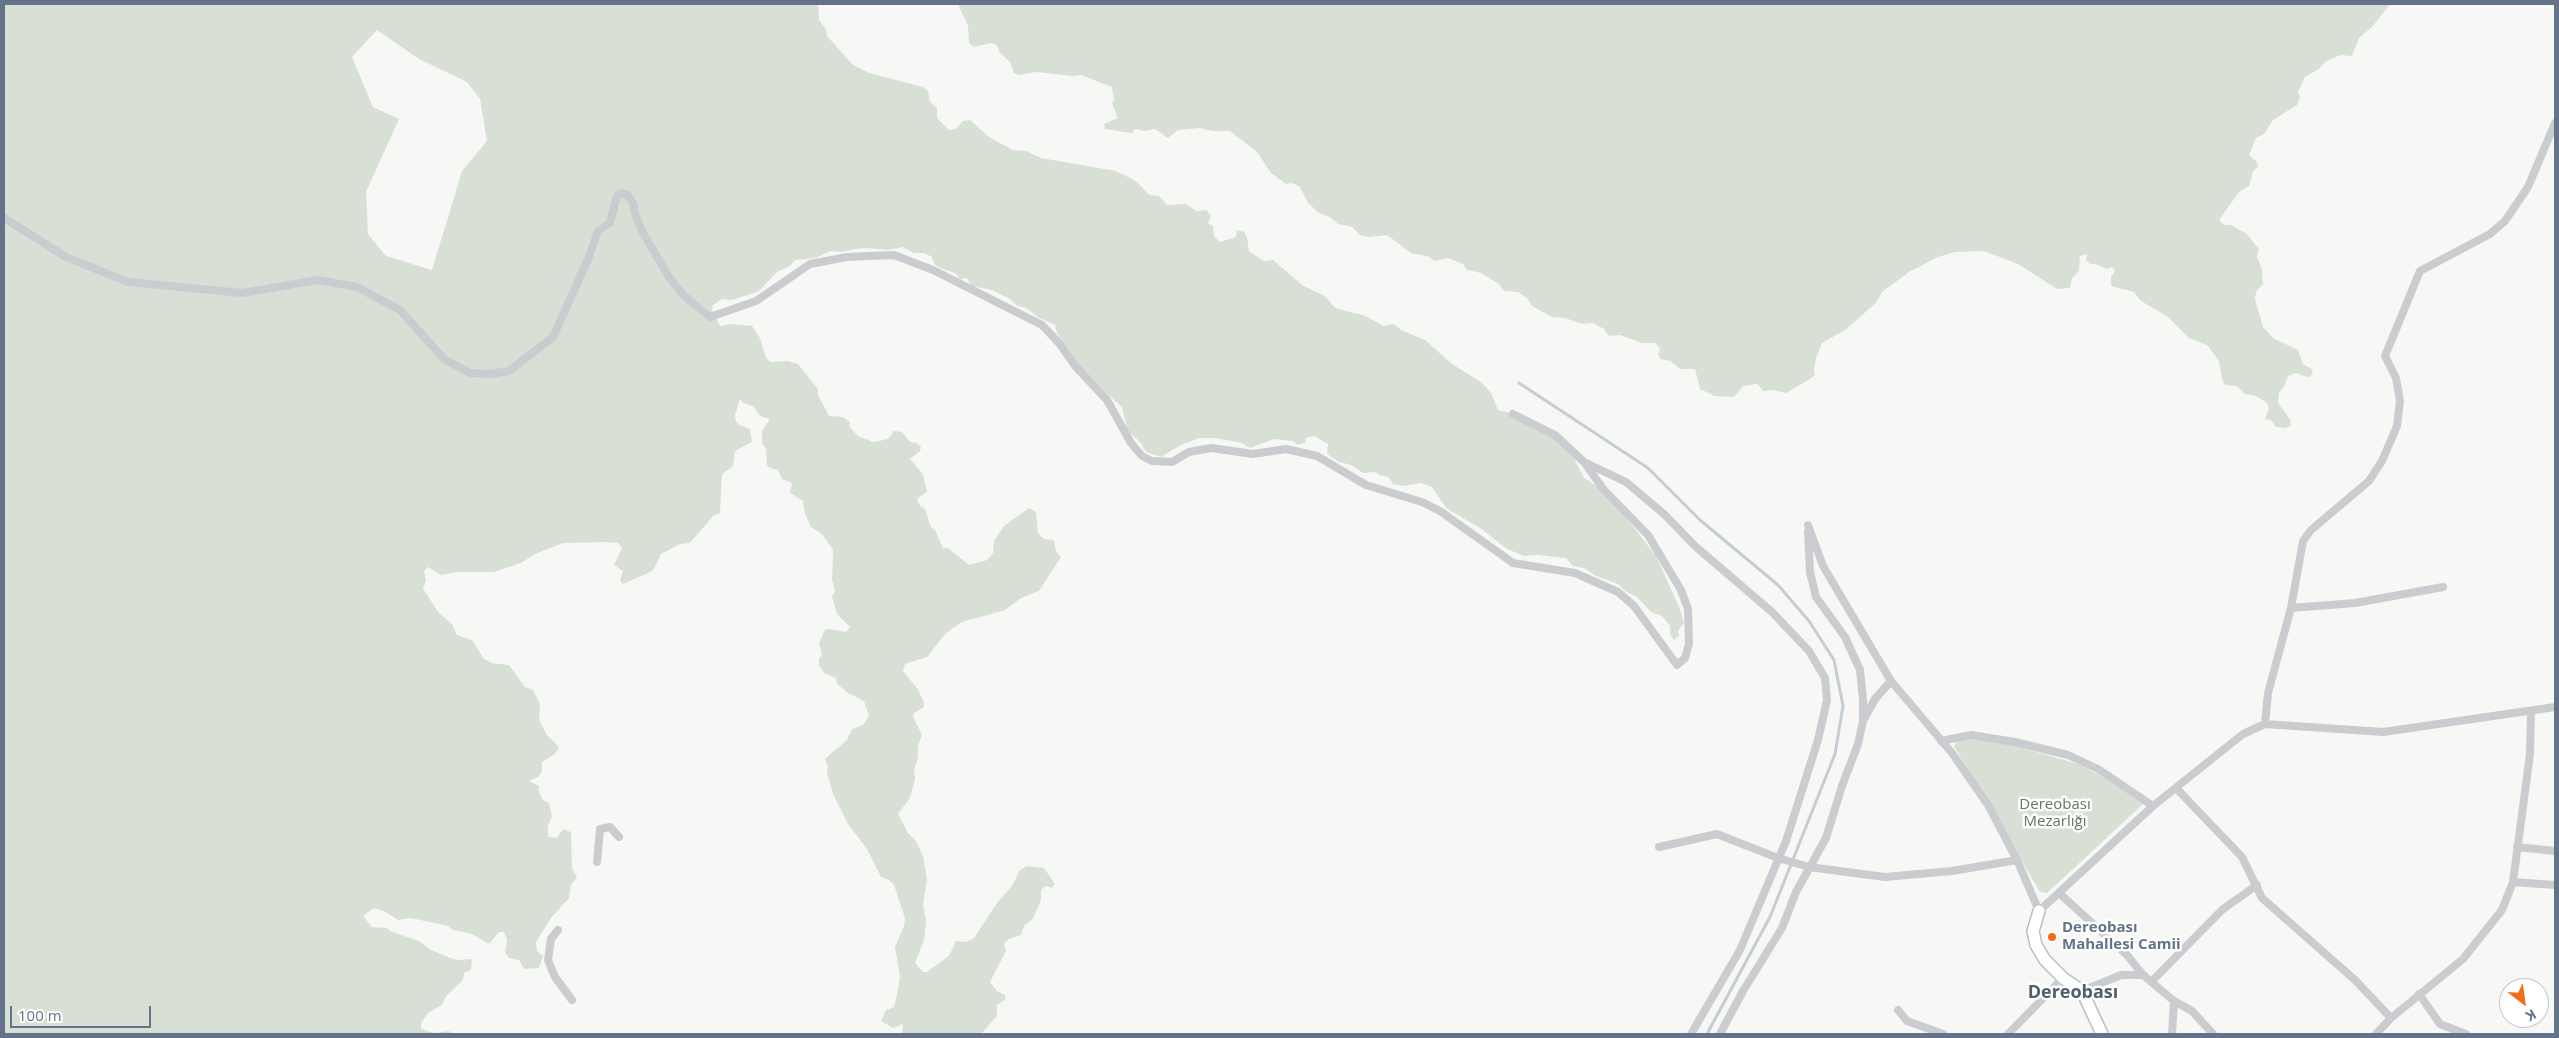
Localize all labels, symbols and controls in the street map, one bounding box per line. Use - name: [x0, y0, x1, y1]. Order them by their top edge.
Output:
- park label: Dereobası Mezarlığı: [2019, 796, 2091, 831]
- place label: Dereobası Mahallesi Camii: [2062, 919, 2181, 954]
- marker: Dereobası Mahallesi Camii: [2046, 931, 2058, 943]
- north arrow: [2499, 978, 2549, 1028]
- district label: Dereobası: [2028, 982, 2118, 1004]
- scale bar: [12, 996, 154, 1028]
- text: 100 m: [18, 1005, 62, 1025]
- text: K: [2522, 1005, 2540, 1026]

